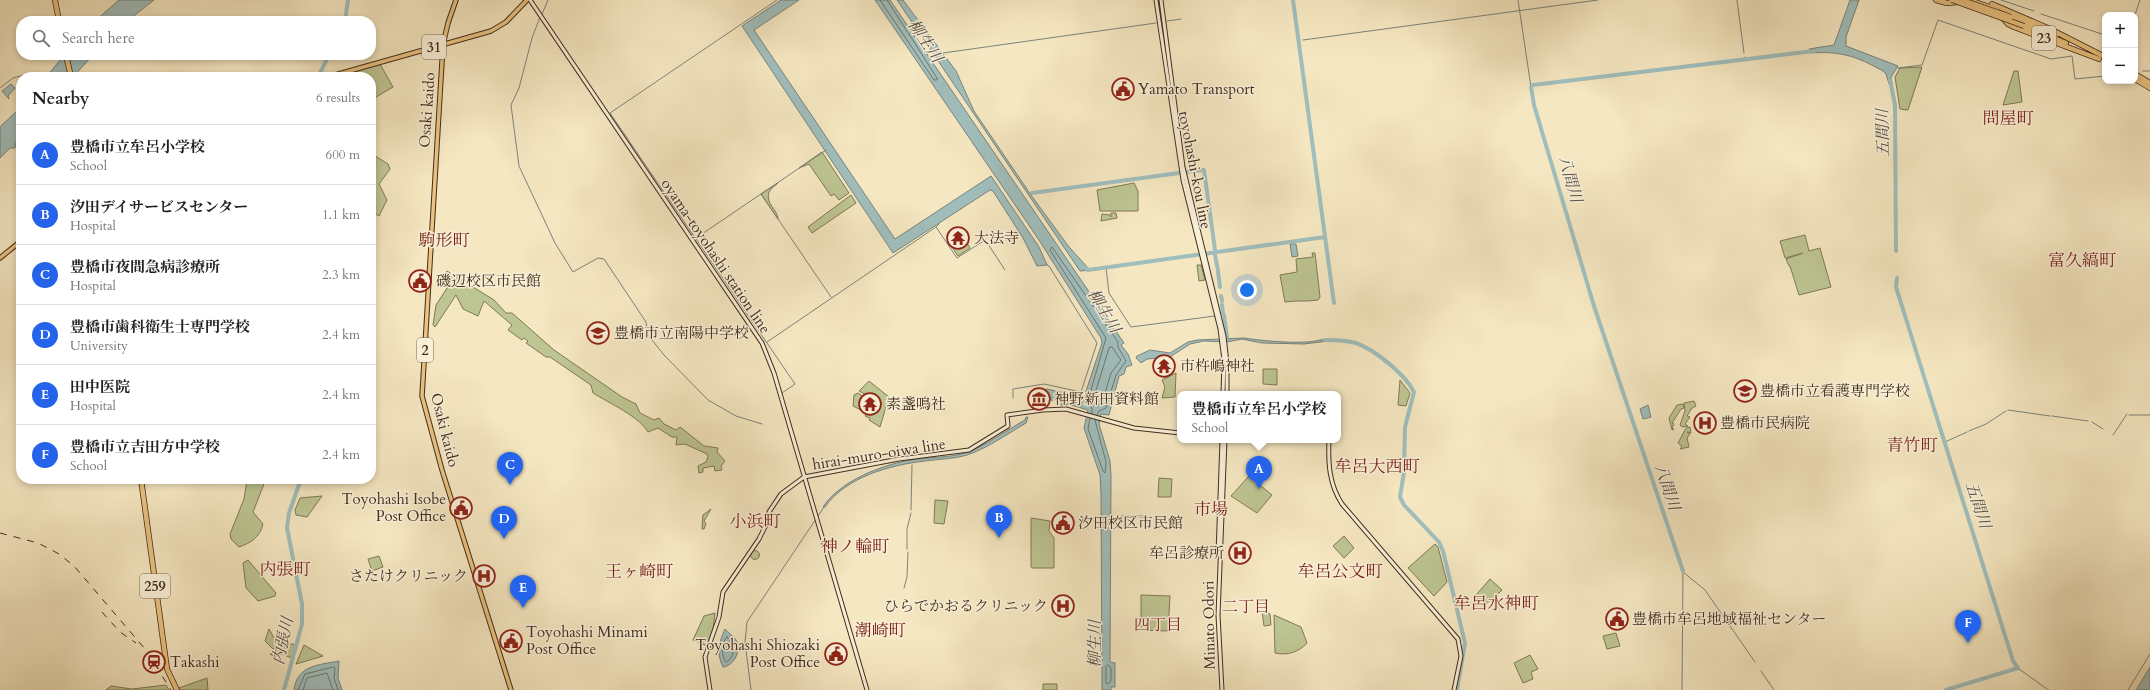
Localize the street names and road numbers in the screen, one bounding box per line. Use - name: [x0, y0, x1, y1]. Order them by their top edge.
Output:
- road number: 23: [2032, 26, 2056, 50]
- road number: 31: [422, 35, 446, 59]
- street label: Osaki kaido: [414, 72, 440, 148]
- street label: toyohashi-kou line: [1174, 109, 1216, 231]
- street label: oyama-toyohashi station line: [657, 175, 775, 337]
- road number: 2: [417, 338, 433, 362]
- street label: Osaki kaido: [426, 391, 464, 469]
- street label: hirai-muro-oiwa line: [811, 434, 947, 474]
- road number: 259: [140, 574, 170, 598]
- street label: Minato Odori: [1198, 580, 1220, 670]

